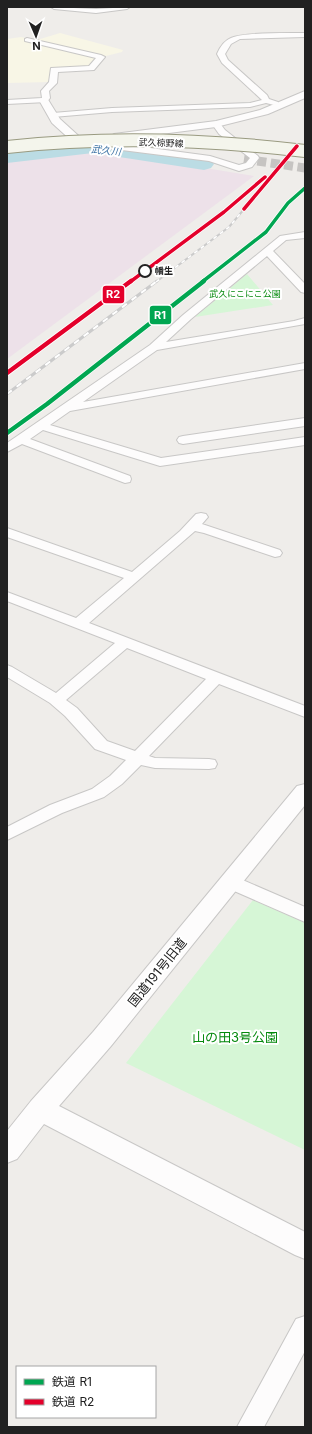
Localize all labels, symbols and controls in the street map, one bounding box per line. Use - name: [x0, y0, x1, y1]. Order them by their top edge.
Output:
- north arrow: [16, 16, 56, 56]
- text: N: [32, 39, 41, 53]
- street label: 武久椋野線: [138, 136, 185, 149]
- water label: 武久川: [90, 142, 123, 158]
- marker: 幡生: [138, 264, 152, 278]
- place label: 幡生: [155, 265, 173, 276]
- line badge: R2: [102, 285, 125, 304]
- text: R2: [106, 287, 120, 301]
- park label: 武久にこにこ公園: [209, 288, 281, 299]
- line badge: R1: [149, 305, 172, 325]
- text: R1: [154, 308, 166, 322]
- street label: 国道191号旧道: [124, 934, 190, 1010]
- park label: 山の田3号公園: [192, 1029, 278, 1045]
- legend: [16, 1366, 156, 1418]
- text: 鉄道 R1: [52, 1374, 92, 1389]
- text: 鉄道 R2: [52, 1394, 94, 1409]

